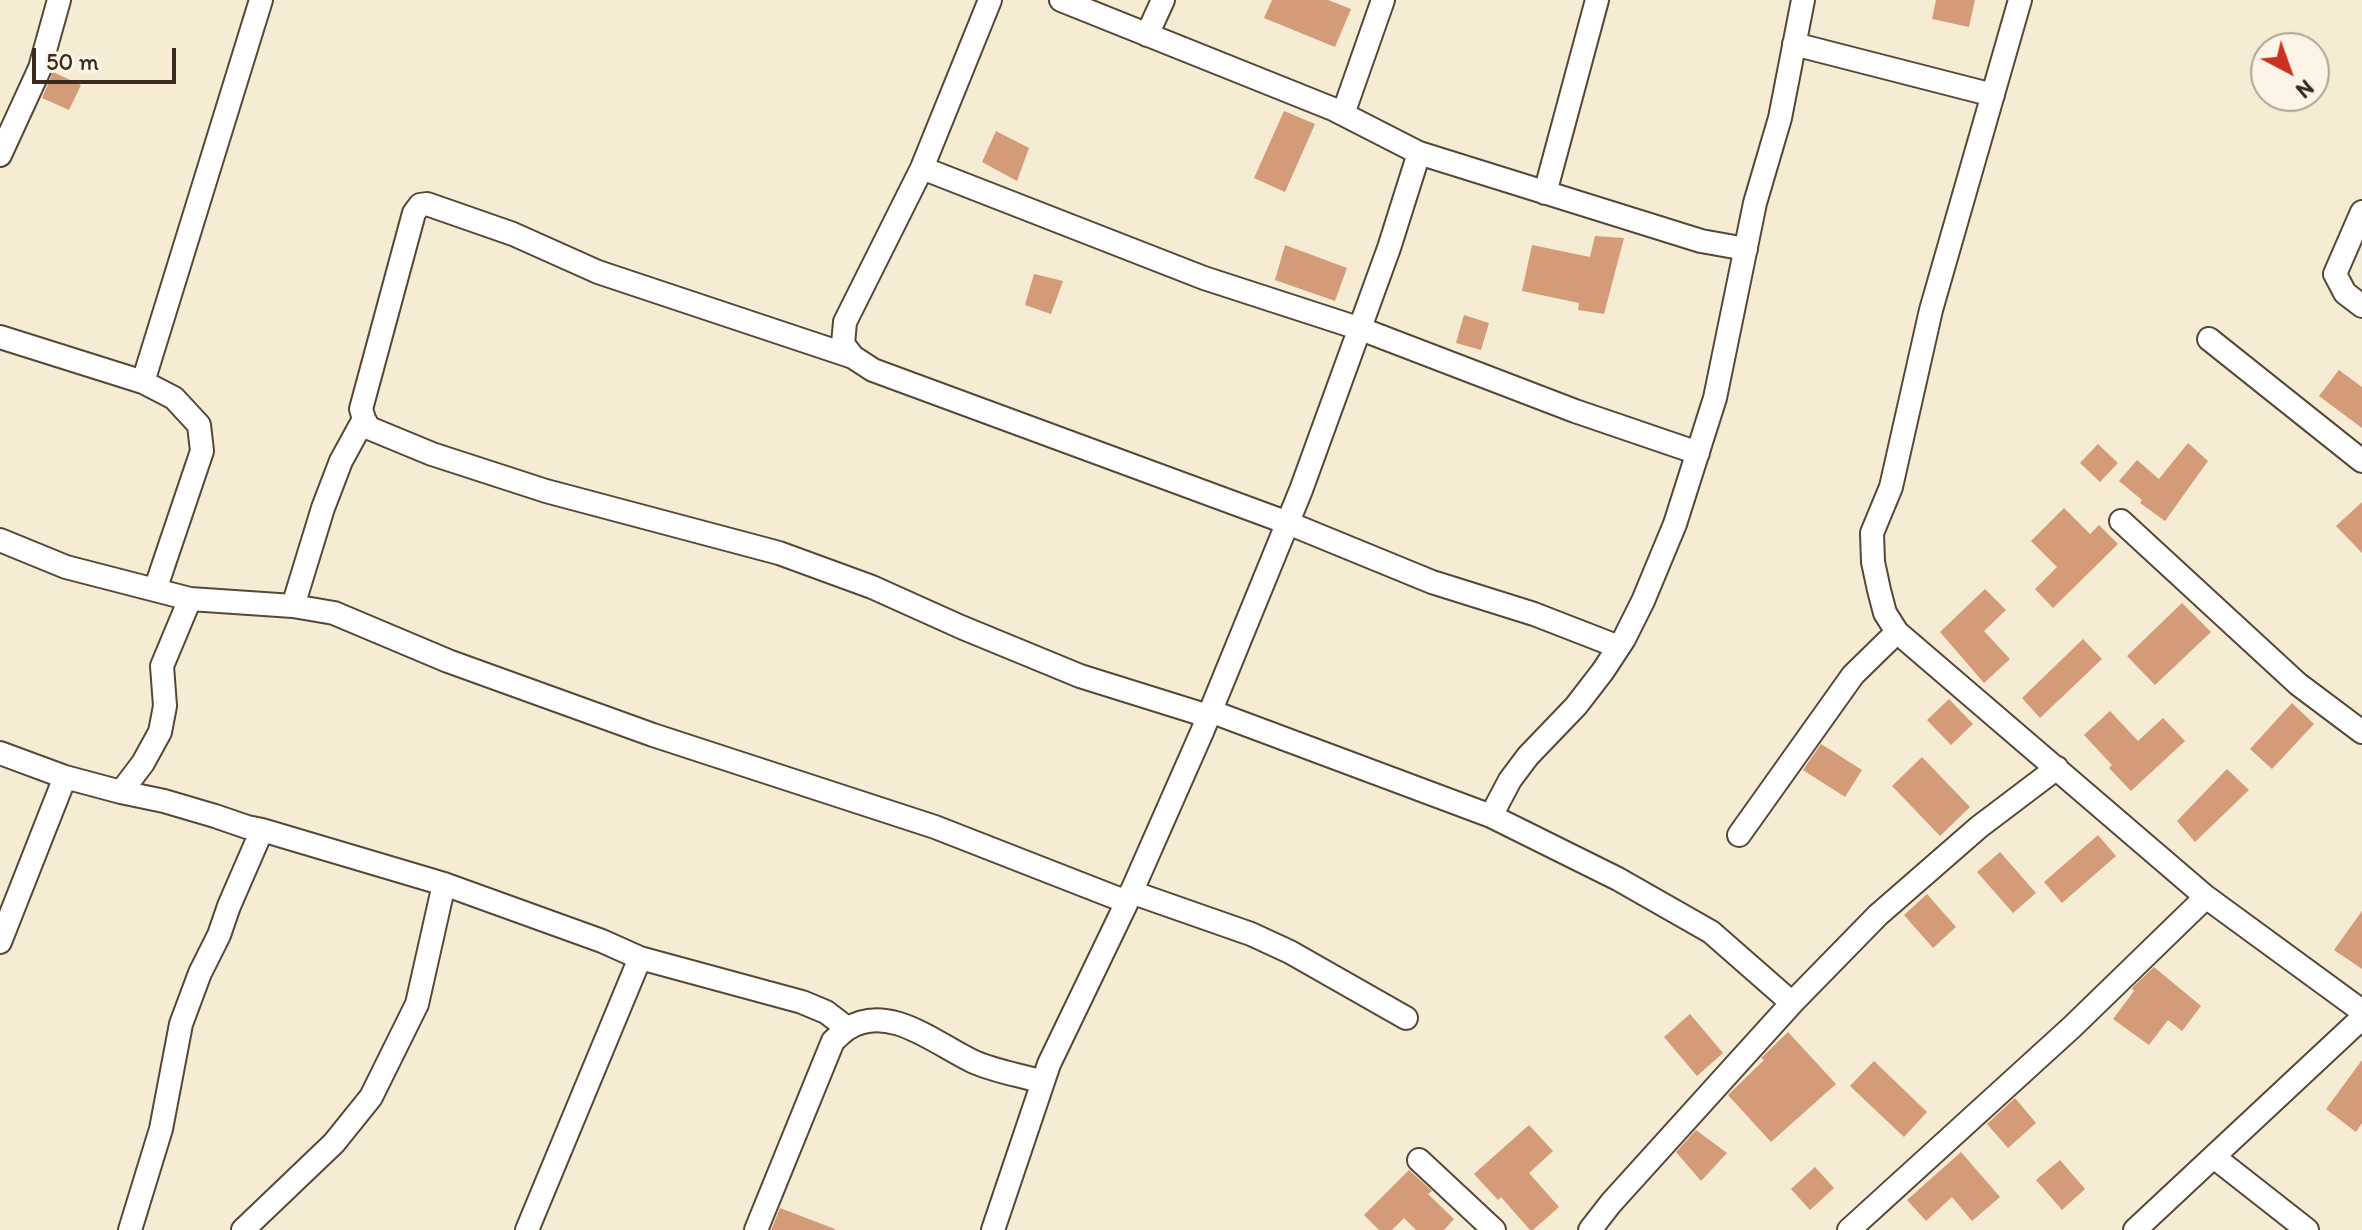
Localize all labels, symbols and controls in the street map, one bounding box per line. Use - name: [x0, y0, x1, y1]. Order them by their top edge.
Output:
- scale bar: [36, 32, 180, 82]
- north arrow: [2250, 32, 2330, 112]
- text: 50 m: [46, 47, 99, 76]
- text: N: [2290, 74, 2319, 104]

